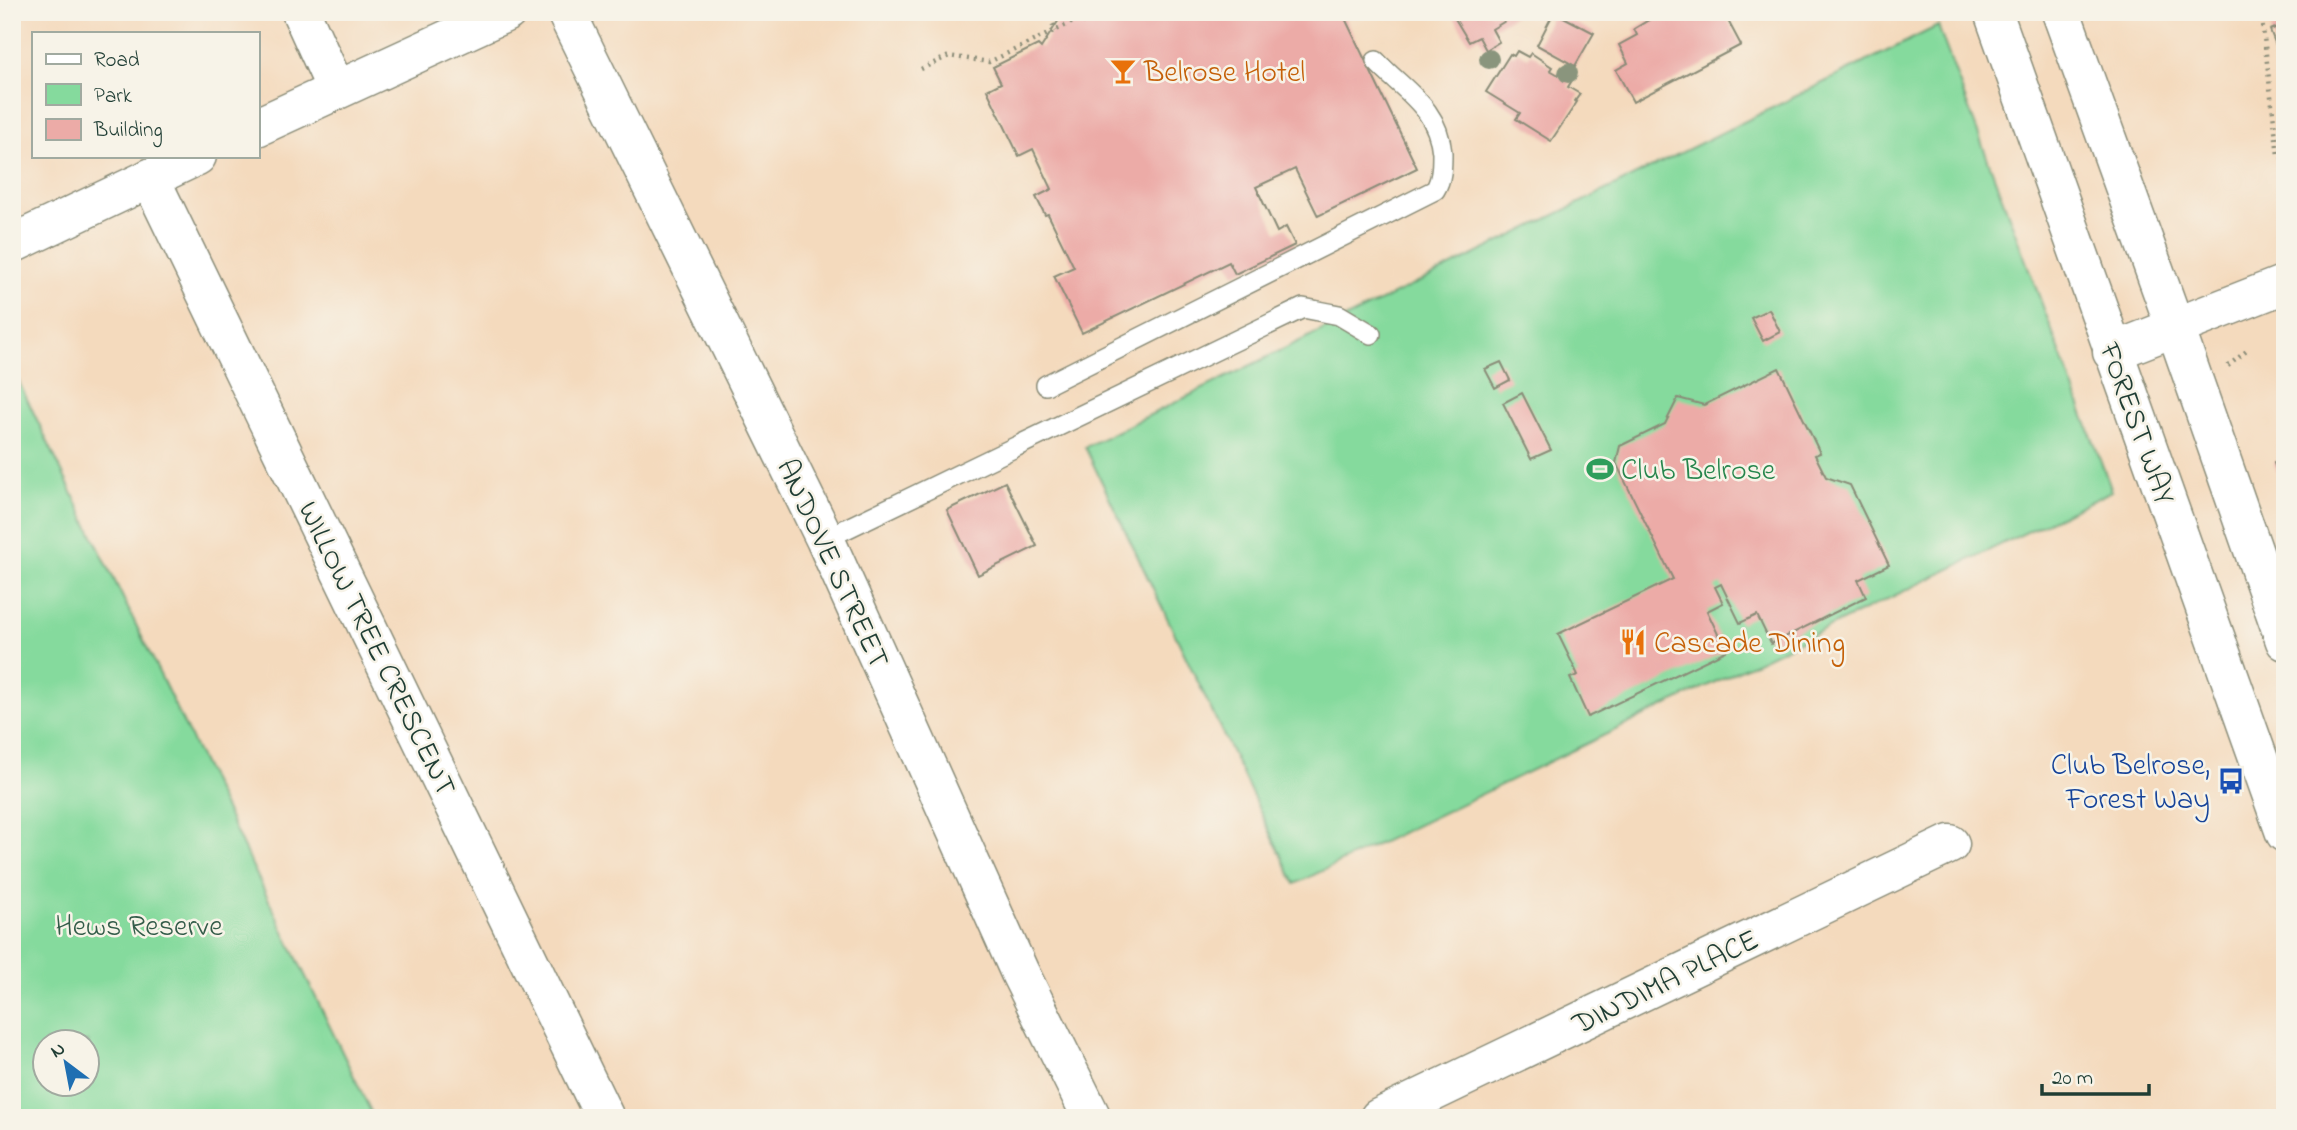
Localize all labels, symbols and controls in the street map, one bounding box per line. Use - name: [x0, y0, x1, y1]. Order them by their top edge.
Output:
- legend: [32, 32, 259, 158]
- text: Road: [94, 46, 140, 76]
- place label: Belrose Hotel: [1143, 52, 1305, 96]
- bar icon: Belrose Hotel: [1108, 56, 1138, 86]
- text: Park: [94, 82, 133, 112]
- text: Building: [93, 116, 163, 148]
- street label: FOREST WAY: [2085, 336, 2185, 511]
- place label: Club Belrose: [1621, 450, 1776, 494]
- street label: ANDOVE STREET: [763, 452, 899, 676]
- sports icon: Club Belrose: [1585, 454, 1615, 484]
- street label: WILLOW TREE CRESCENT: [285, 494, 466, 804]
- place label: Cascade Dining: [1654, 623, 1845, 667]
- restaurant icon: Cascade Dining: [1618, 627, 1648, 657]
- place label: Club Belrose, Forest Way: [2051, 745, 2210, 823]
- bus stop icon: Club Belrose, Forest Way: [2216, 766, 2246, 796]
- park label: Hews Reserve: [55, 906, 223, 950]
- street label: DINDIMA PLACE: [1565, 920, 1767, 1048]
- north arrow: [32, 1028, 102, 1098]
- text: N: [46, 1036, 71, 1066]
- scale bar: [2042, 1053, 2148, 1097]
- text: 20 m: [2052, 1064, 2093, 1094]

